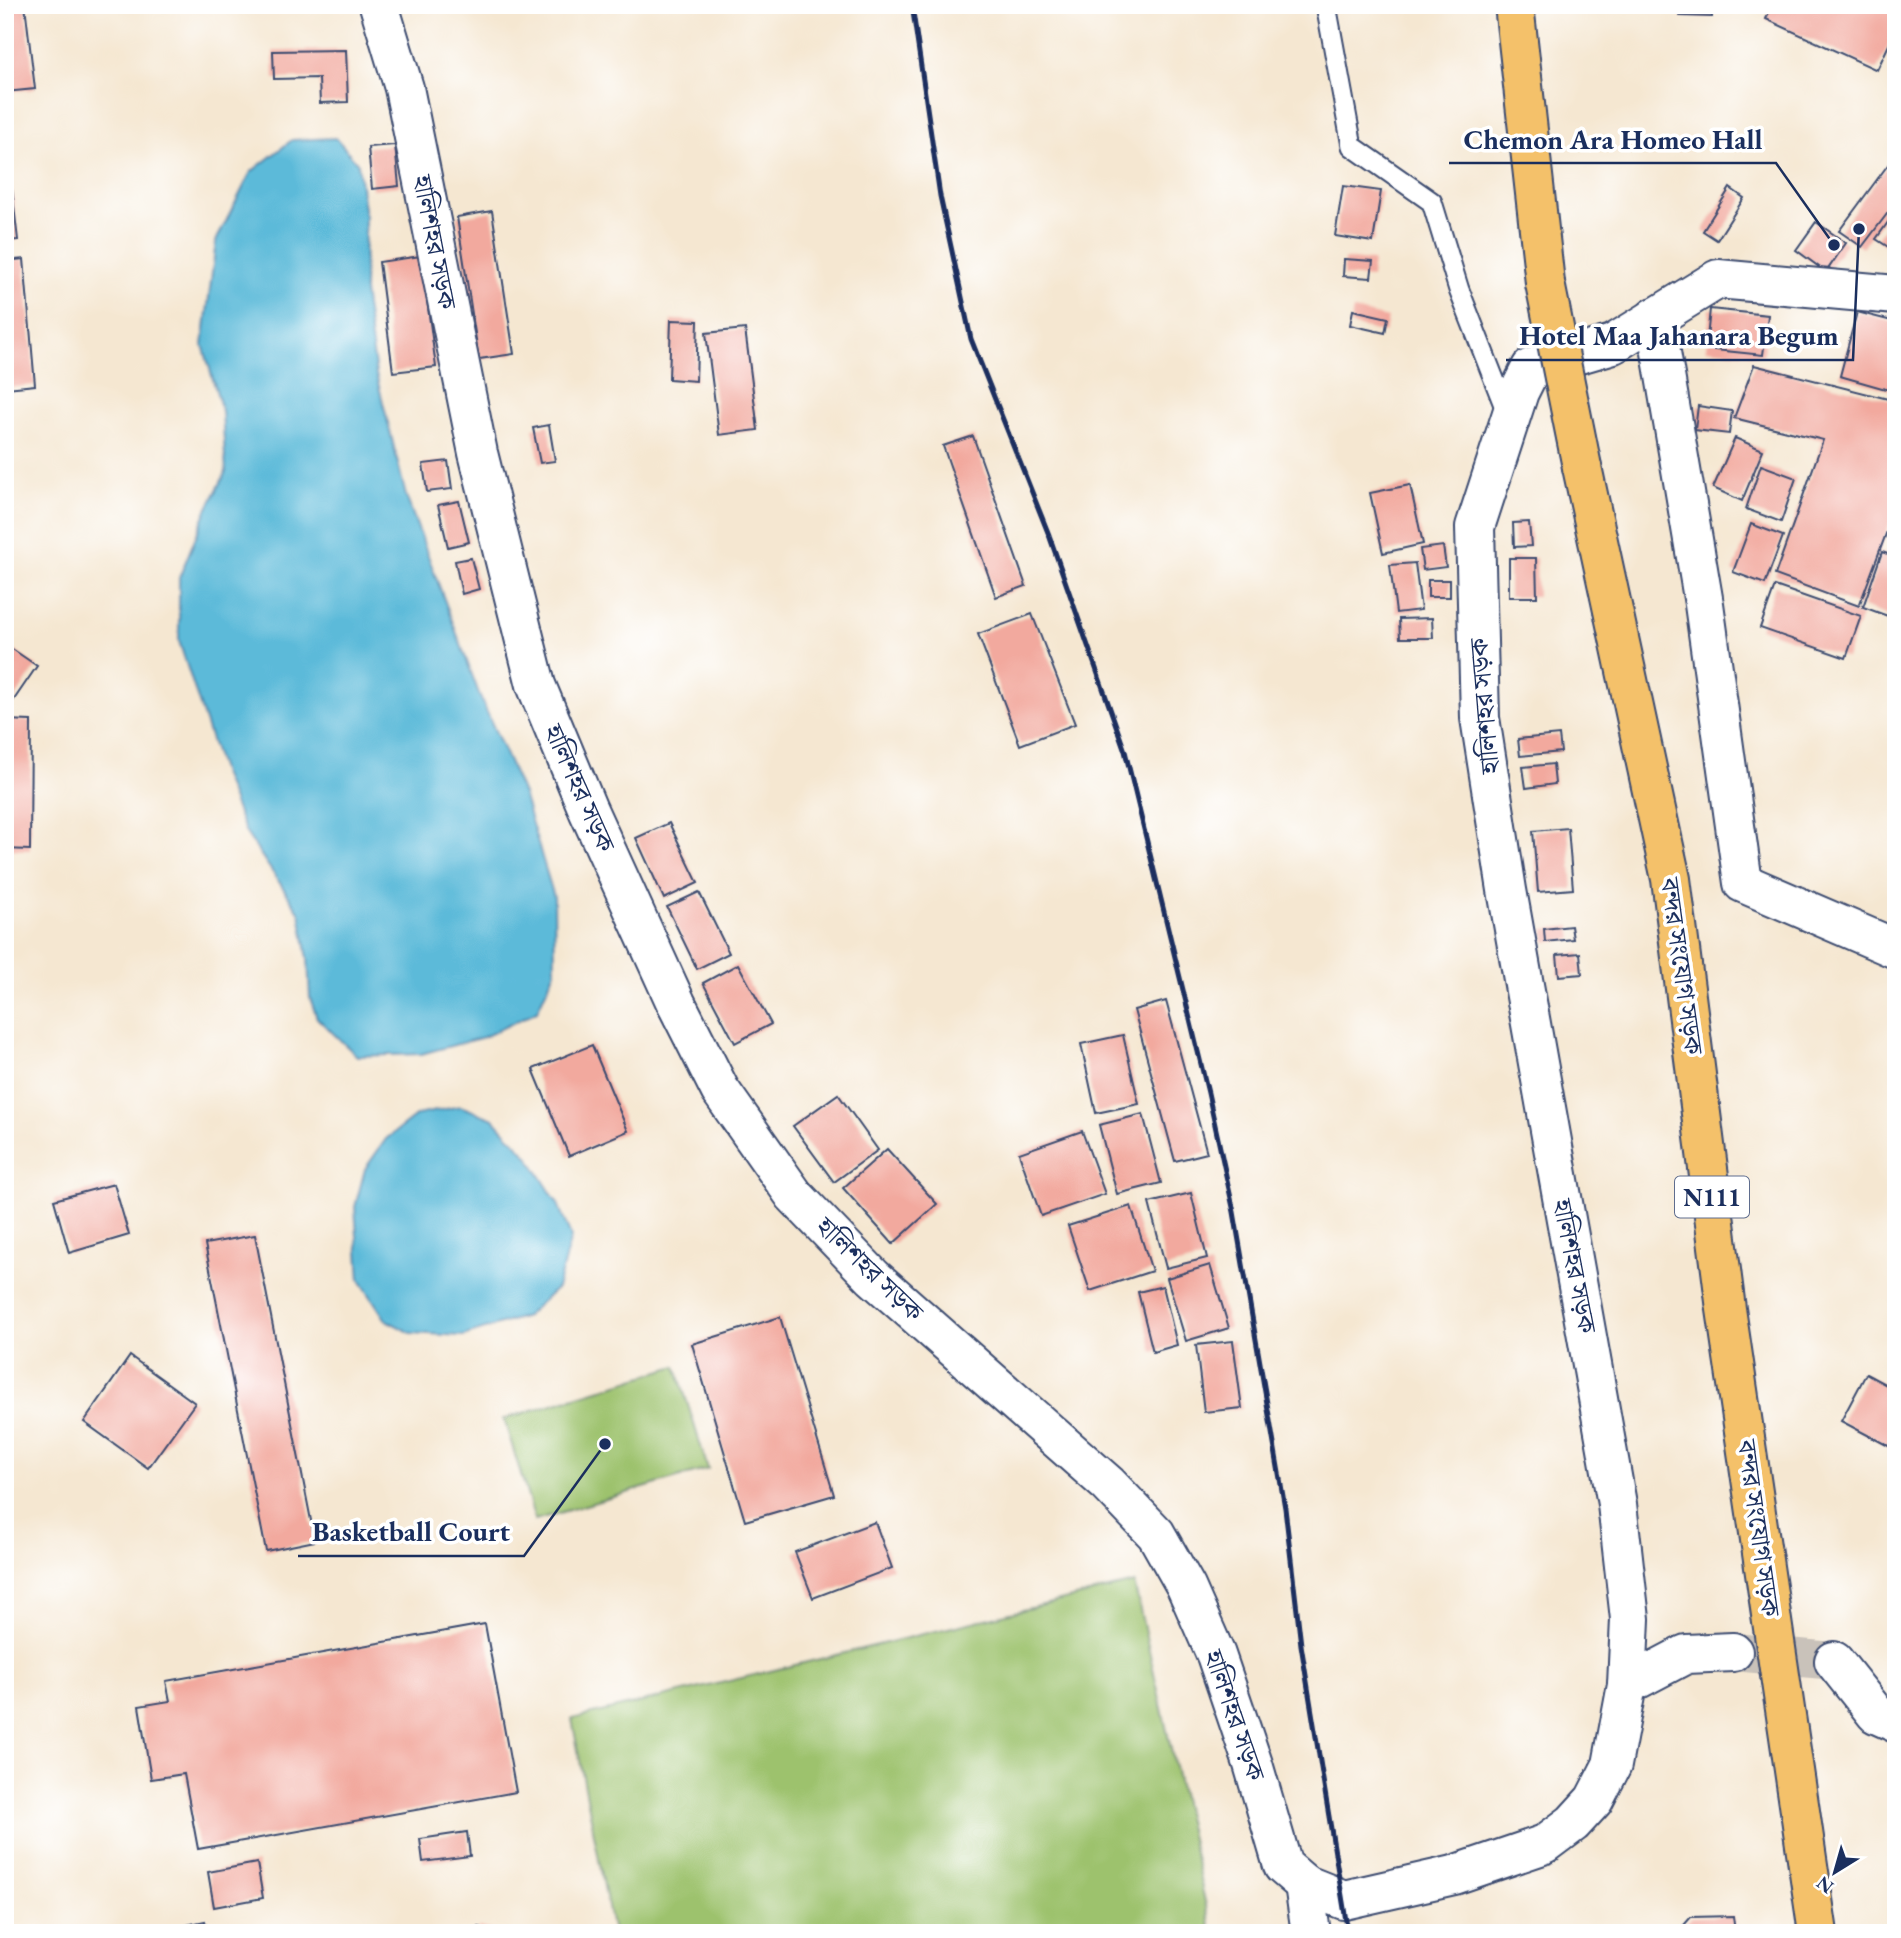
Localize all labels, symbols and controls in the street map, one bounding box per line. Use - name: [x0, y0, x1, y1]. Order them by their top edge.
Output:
- callout: Chemon Ara Homeo Hall: [1449, 114, 1776, 163]
- text: Chemon Ara Homeo Hall: [1463, 121, 1763, 157]
- street label: হালিশহর সড়ক: [405, 171, 465, 314]
- callout: Hotel Maa Jahanara Begum: [1506, 311, 1853, 360]
- text: Hotel Maa Jahanara Begum: [1519, 317, 1839, 353]
- street label: হালিশহর সড়ক: [1461, 635, 1507, 776]
- street label: হালিশহর সড়ক: [536, 718, 624, 859]
- street label: বন্দর সংযোগ সড়ক: [1653, 874, 1711, 1058]
- road number: N111: [1675, 1176, 1749, 1218]
- street label: হালিশহর সড়ক: [1545, 1195, 1605, 1338]
- street label: হালিশহর সড়ক: [809, 1209, 932, 1330]
- street label: বন্দর সংযোগ সড়ক: [1730, 1436, 1788, 1620]
- callout: Basketball Court: [298, 1507, 524, 1556]
- text: Basketball Court: [312, 1513, 511, 1549]
- street label: হালিশহর সড়ক: [1196, 1644, 1274, 1786]
- north arrow: [1800, 1836, 1870, 1906]
- text: N: [1811, 1870, 1839, 1900]

